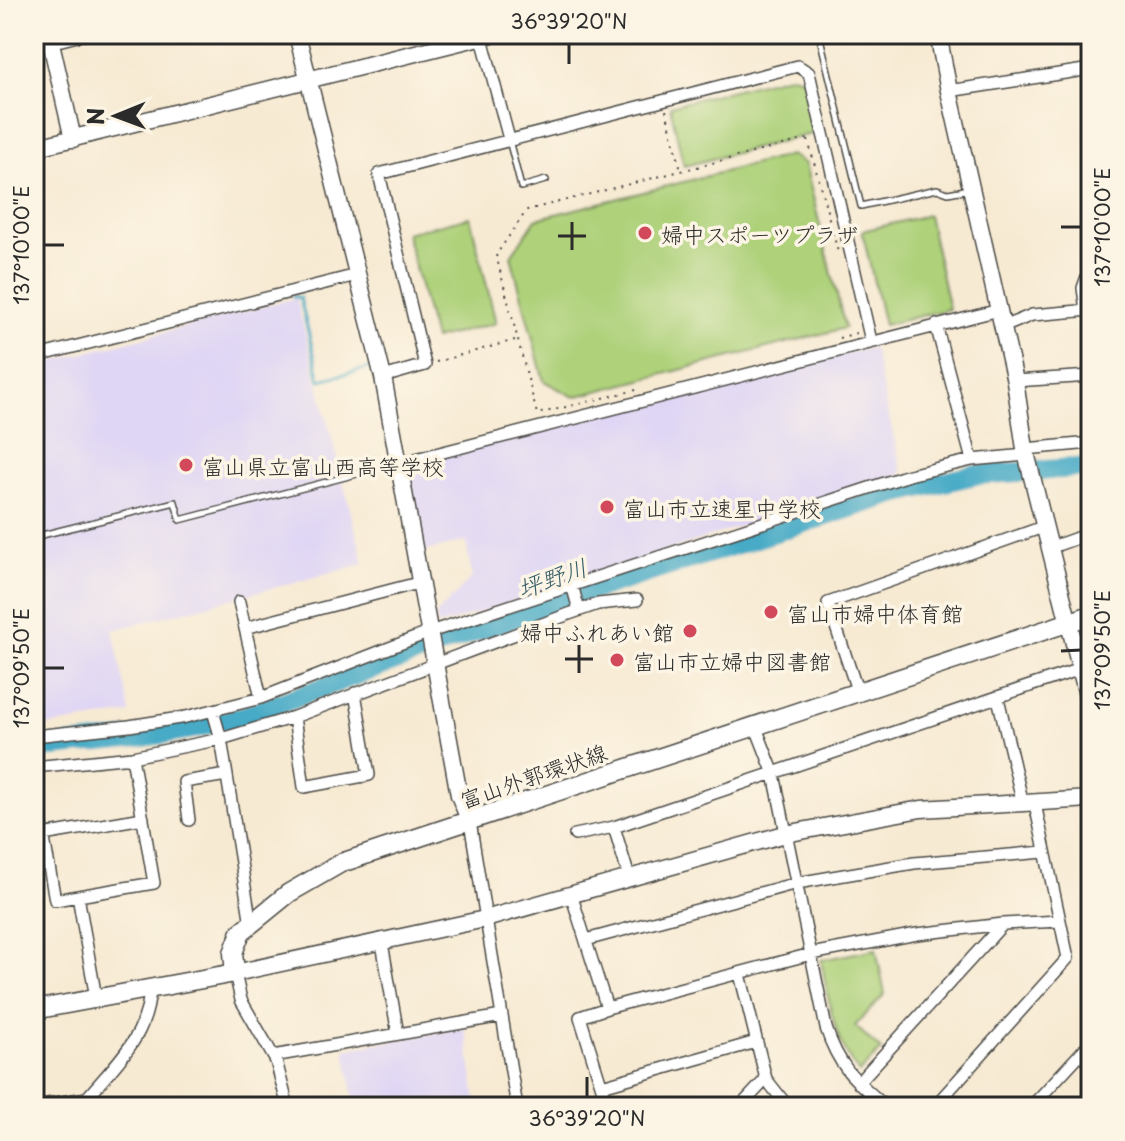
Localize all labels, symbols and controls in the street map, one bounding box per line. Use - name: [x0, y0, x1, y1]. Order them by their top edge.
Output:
- text: 36°39'20"N: [511, 6, 627, 36]
- north arrow: [76, 76, 156, 156]
- text: N: [78, 107, 111, 125]
- text: 137°10'00"E: [1087, 167, 1117, 287]
- text: 137°10'00"E: [6, 185, 36, 305]
- place label: 婦中スポーツプラザ: [661, 217, 859, 250]
- marker: 婦中スポーツプラザ: [636, 224, 654, 242]
- place label: 富山県立富山西高等学校: [202, 449, 444, 482]
- marker: 富山県立富山西高等学校: [177, 456, 195, 474]
- place label: 富山市立速星中学校: [623, 491, 821, 524]
- marker: 富山市立速星中学校: [598, 498, 616, 516]
- water label: 坪野川: [512, 548, 592, 606]
- text: 137°09'50"E: [1087, 590, 1117, 710]
- place label: 富山市婦中体育館: [787, 596, 963, 629]
- marker: 富山市婦中体育館: [762, 603, 780, 621]
- text: 137°09'50"E: [6, 608, 36, 728]
- place label: 婦中ふれあい館: [520, 615, 674, 648]
- marker: 婦中ふれあい館: [681, 622, 699, 640]
- place label: 富山市立婦中図書館: [633, 644, 831, 677]
- marker: 富山市立婦中図書館: [608, 651, 626, 669]
- street label: 富山外郭環状線: [455, 734, 611, 816]
- text: 36°39'20"N: [529, 1103, 645, 1133]

